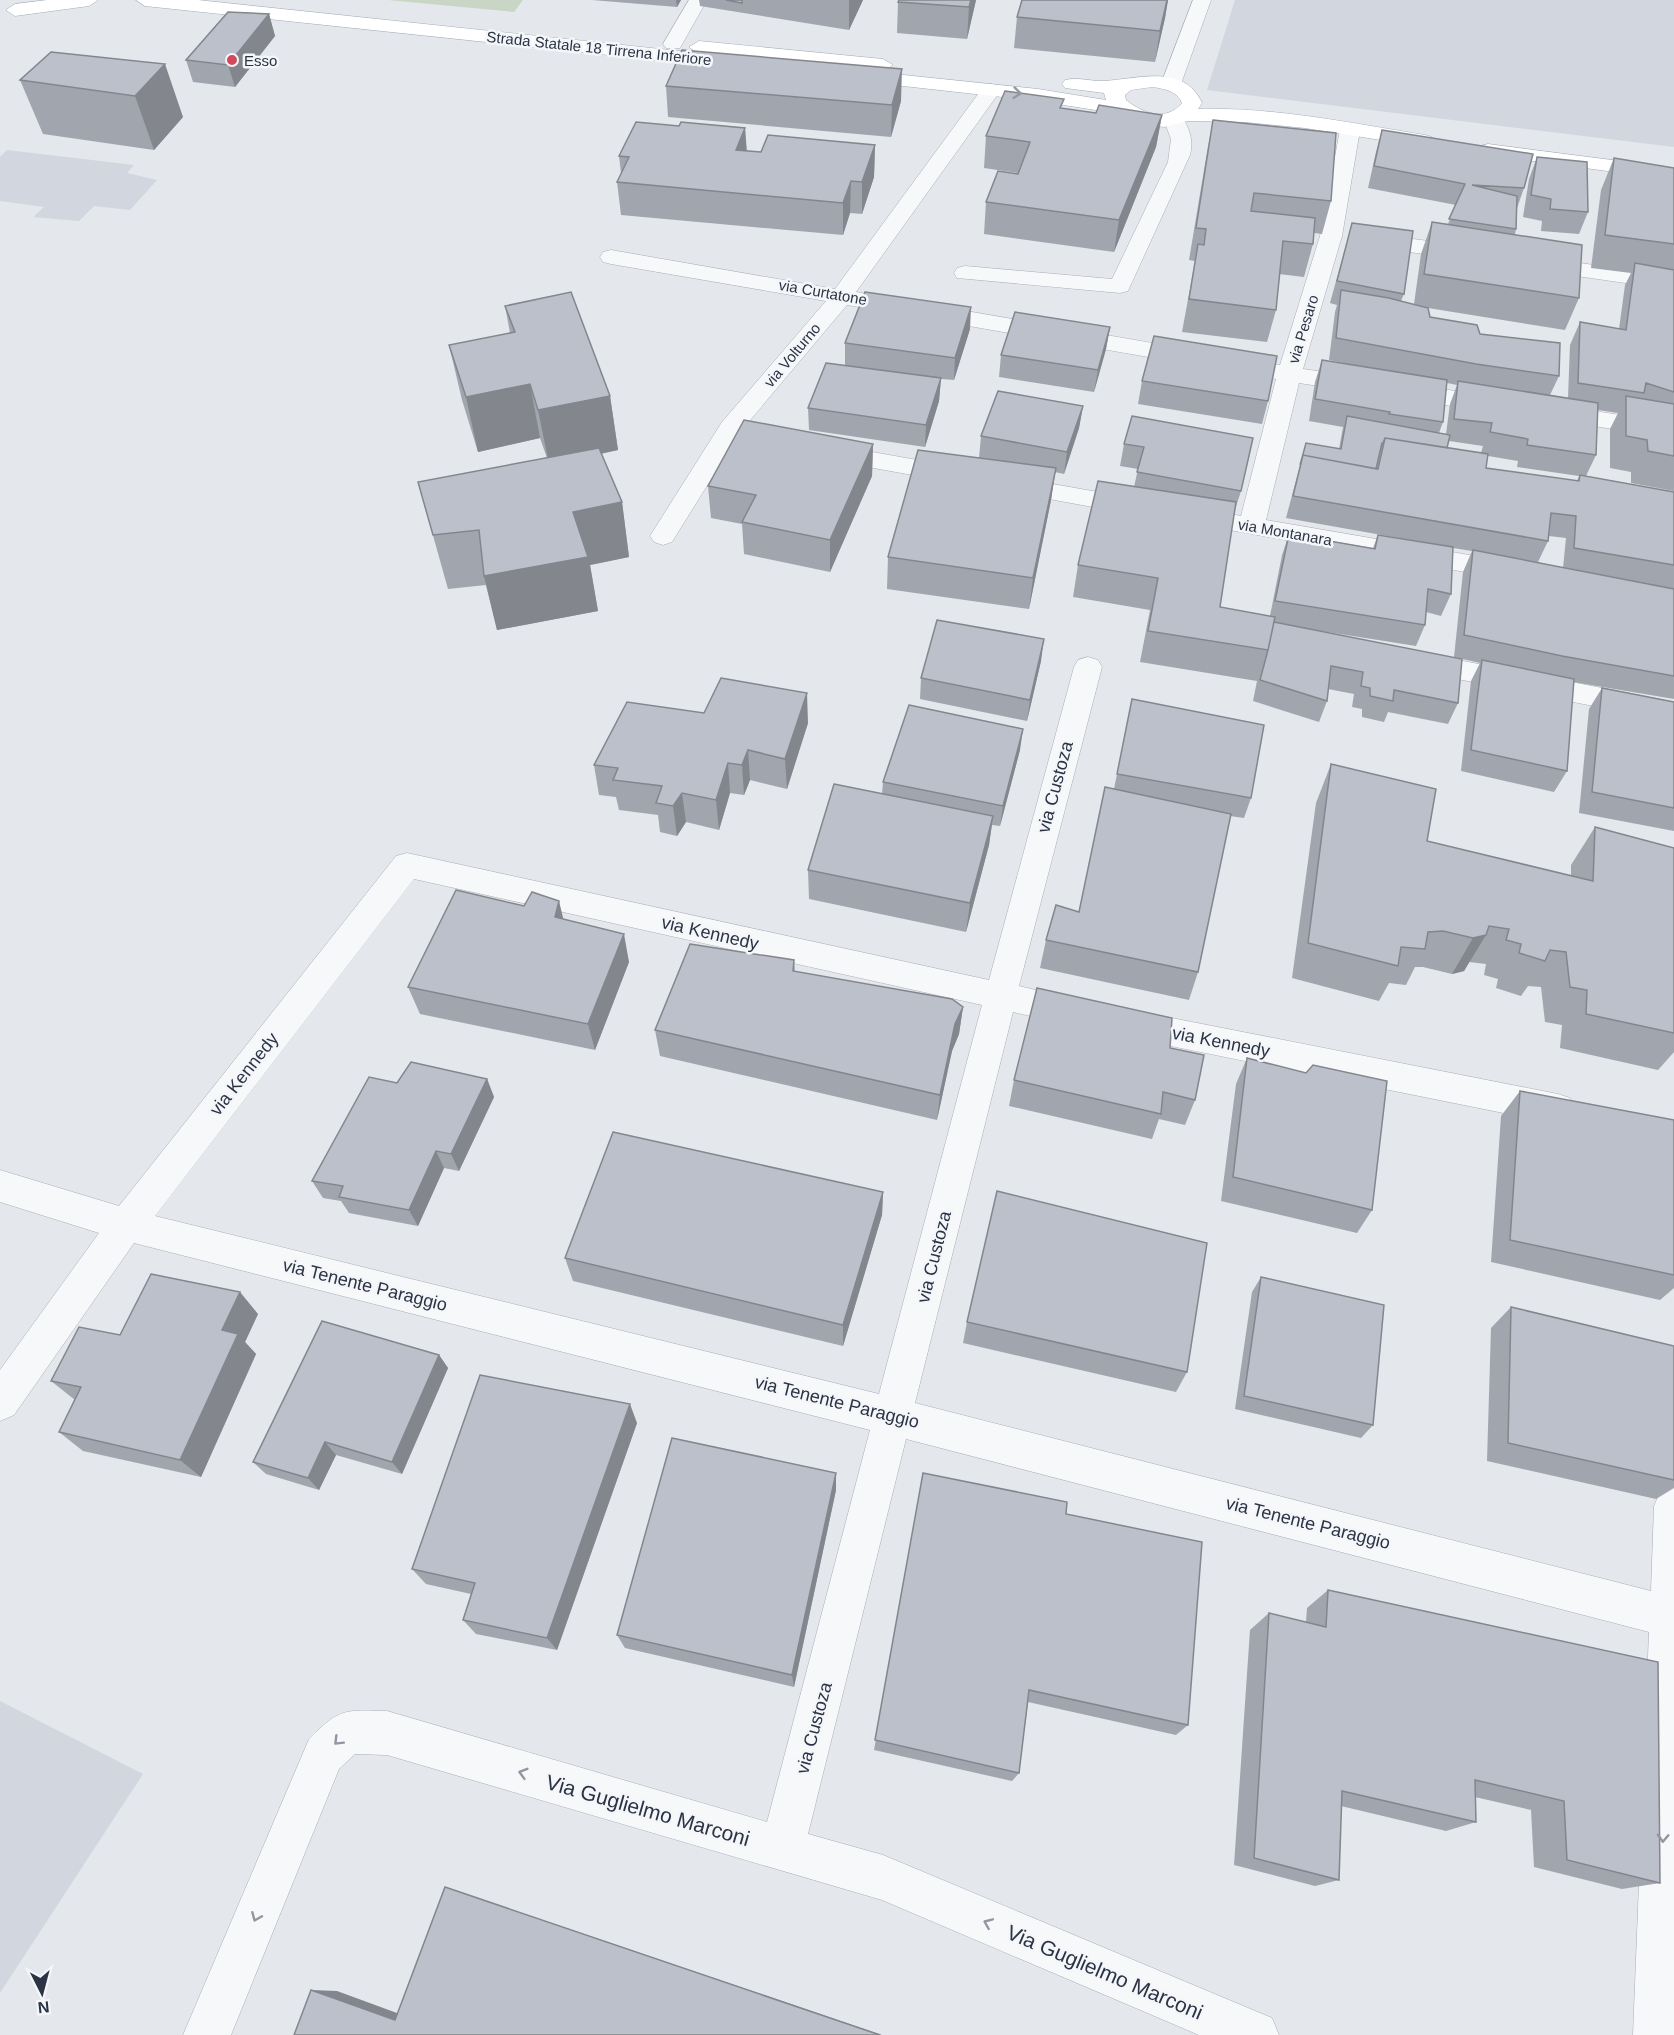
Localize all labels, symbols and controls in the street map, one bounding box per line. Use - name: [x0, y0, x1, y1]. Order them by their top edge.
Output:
- street label: Strada Statale 18 Tirrena Inferiore: [486, 28, 712, 68]
- place label: Esso: [244, 52, 277, 69]
- marker: Esso: [225, 53, 239, 67]
- one-way arrow: [1013, 86, 1022, 99]
- street label: via Curtatone: [778, 276, 868, 308]
- street label: via Pesaro: [1285, 293, 1321, 365]
- street label: via Volturno: [760, 320, 824, 390]
- street label: via Montanara: [1237, 515, 1334, 549]
- street label: via Custoza: [1033, 738, 1077, 835]
- street label: via Kennedy: [659, 912, 761, 954]
- street label: via Kennedy: [1170, 1023, 1272, 1061]
- street label: via Kennedy: [206, 1029, 282, 1119]
- street label: via Custoza: [913, 1208, 955, 1305]
- street label: via Tenente Paraggio: [281, 1255, 449, 1315]
- street label: via Tenente Paraggio: [753, 1372, 921, 1432]
- street label: via Tenente Paraggio: [1224, 1493, 1392, 1553]
- street label: via Custoza: [792, 1679, 836, 1776]
- one-way arrow: [334, 1733, 345, 1744]
- one-way arrow: [519, 1768, 529, 1780]
- street label: Via Guglielmo Marconi: [543, 1770, 753, 1850]
- one-way arrow: [1656, 1833, 1669, 1842]
- one-way arrow: [251, 1910, 263, 1921]
- one-way arrow: [984, 1918, 995, 1930]
- street label: Via Guglielmo Marconi: [1003, 1920, 1207, 2024]
- north arrow: [12, 1963, 72, 2023]
- text: N: [37, 1998, 50, 2016]

